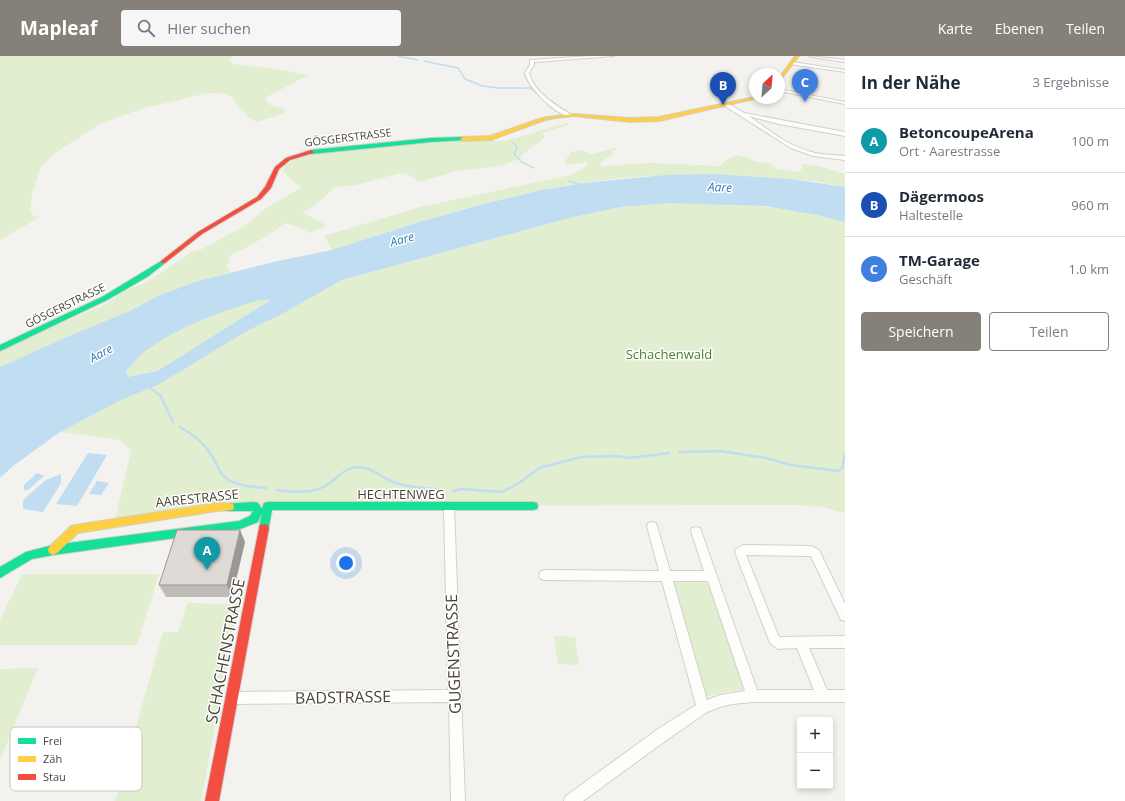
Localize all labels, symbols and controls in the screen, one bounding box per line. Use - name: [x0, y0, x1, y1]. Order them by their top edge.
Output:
- search box: [121, 10, 401, 46]
- text: Mapleaf: [20, 15, 97, 41]
- icon: search: [135, 17, 157, 39]
- text: Hier suchen: [167, 18, 251, 38]
- text: Karte: [938, 19, 973, 38]
- text: Ebenen: [995, 19, 1044, 38]
- text: Teilen: [1066, 19, 1105, 38]
- north arrow: [749, 68, 785, 104]
- pin: C: [792, 69, 818, 102]
- text: In der Nähe: [861, 71, 960, 94]
- pin: B: [710, 72, 736, 105]
- text: 3 Ergebnisse: [1032, 73, 1109, 91]
- text: BetoncoupeArena: [899, 122, 1034, 142]
- street label: GÖSGERSTRASSE: [304, 124, 392, 150]
- text: A: [870, 132, 878, 150]
- text: 100 m: [1071, 132, 1109, 150]
- text: Ort · Aarestrasse: [899, 142, 1000, 160]
- water label: Aare: [707, 178, 732, 196]
- text: Dägermoos: [899, 186, 984, 206]
- text: B: [870, 196, 878, 214]
- text: 960 m: [1071, 196, 1109, 214]
- text: Haltestelle: [899, 206, 963, 224]
- water label: Aare: [387, 228, 416, 251]
- text: TM-Garage: [899, 250, 980, 270]
- text: C: [870, 260, 878, 278]
- text: 1.0 km: [1068, 260, 1109, 278]
- text: Geschäft: [899, 270, 952, 288]
- street label: GÖSGERSTRASSE: [22, 279, 108, 331]
- button: Speichern: [861, 312, 981, 351]
- button: Teilen: [989, 312, 1109, 351]
- water label: Aare: [85, 340, 116, 367]
- park label: Schachenwald: [626, 345, 712, 363]
- street label: AARESTRASSE: [154, 485, 240, 511]
- street label: HECHTENWEG: [357, 485, 445, 503]
- pin: A: [194, 537, 220, 570]
- your location: [336, 553, 356, 573]
- street label: SCHACHENSTRASSE: [200, 576, 250, 726]
- street label: GUGENSTRASSE: [440, 594, 466, 714]
- street label: BADSTRASSE: [295, 685, 391, 709]
- map controls: [797, 717, 833, 789]
- button: +: [797, 717, 833, 753]
- legend: [10, 727, 142, 791]
- text: Frei: [43, 733, 62, 748]
- text: Zäh: [43, 751, 62, 766]
- button: −: [797, 753, 833, 789]
- text: Stau: [43, 769, 66, 784]

